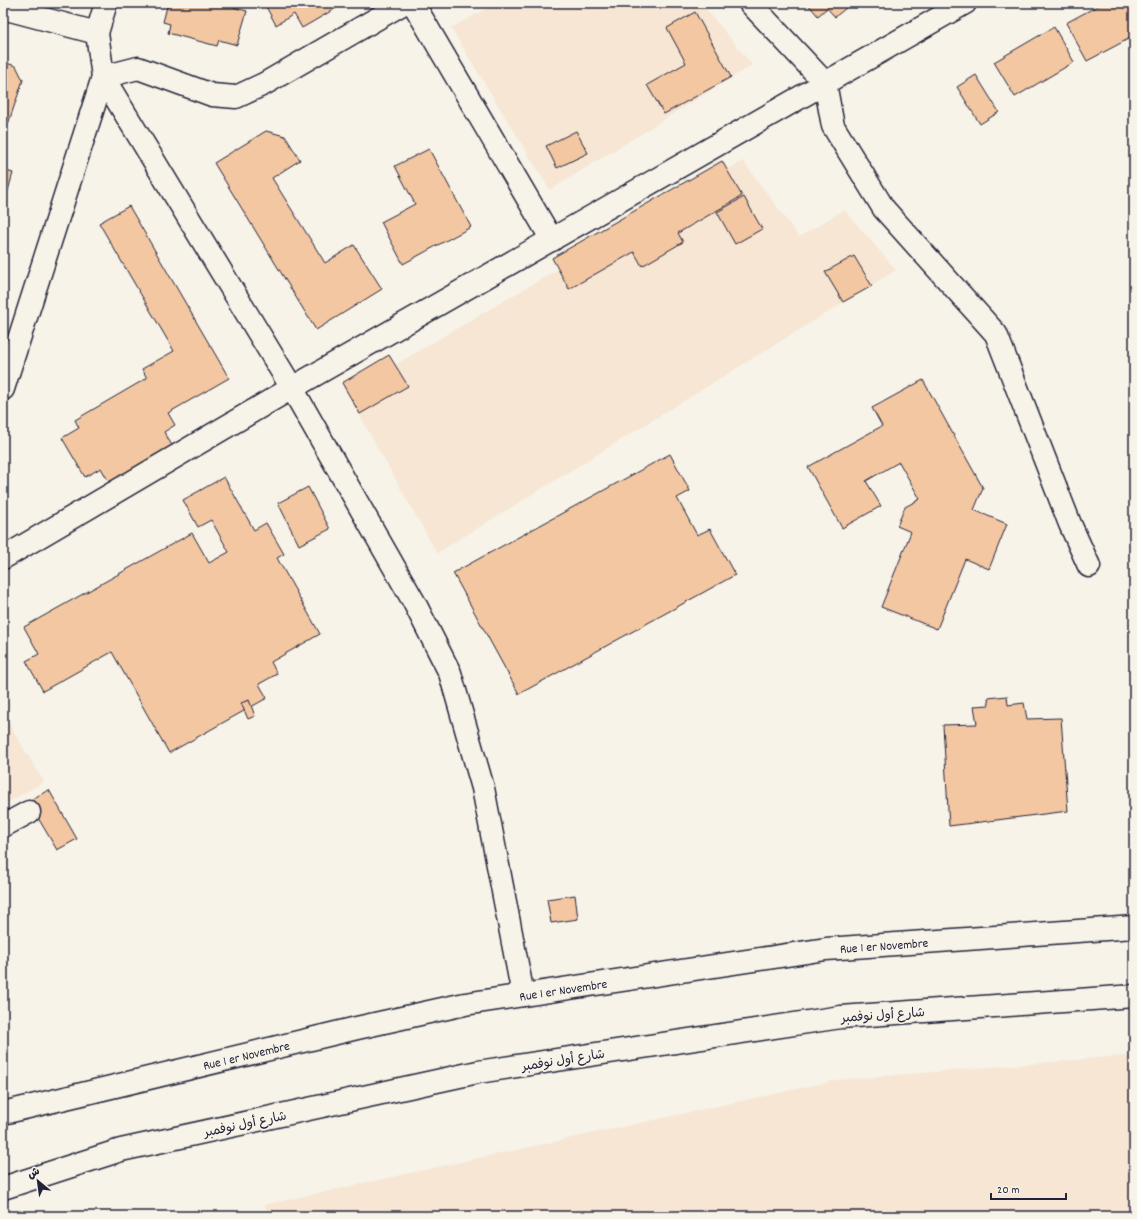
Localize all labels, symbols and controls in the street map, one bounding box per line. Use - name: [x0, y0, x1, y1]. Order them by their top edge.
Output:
- street label: Rue 1 er Novembre: [839, 935, 929, 960]
- street label: Rue 1 er Novembre: [518, 975, 609, 1008]
- street label: شارع أول نوفمبر: [840, 1004, 926, 1029]
- street label: Rue 1 er Novembre: [201, 1037, 292, 1077]
- street label: شارع أول نوفمبر: [520, 1046, 606, 1078]
- street label: شارع أول نوفمبر: [202, 1107, 289, 1144]
- north arrow: [18, 1161, 58, 1201]
- text: ش: [25, 1164, 43, 1184]
- scale bar: [991, 1175, 1066, 1201]
- text: 20 m: [997, 1182, 1020, 1199]

